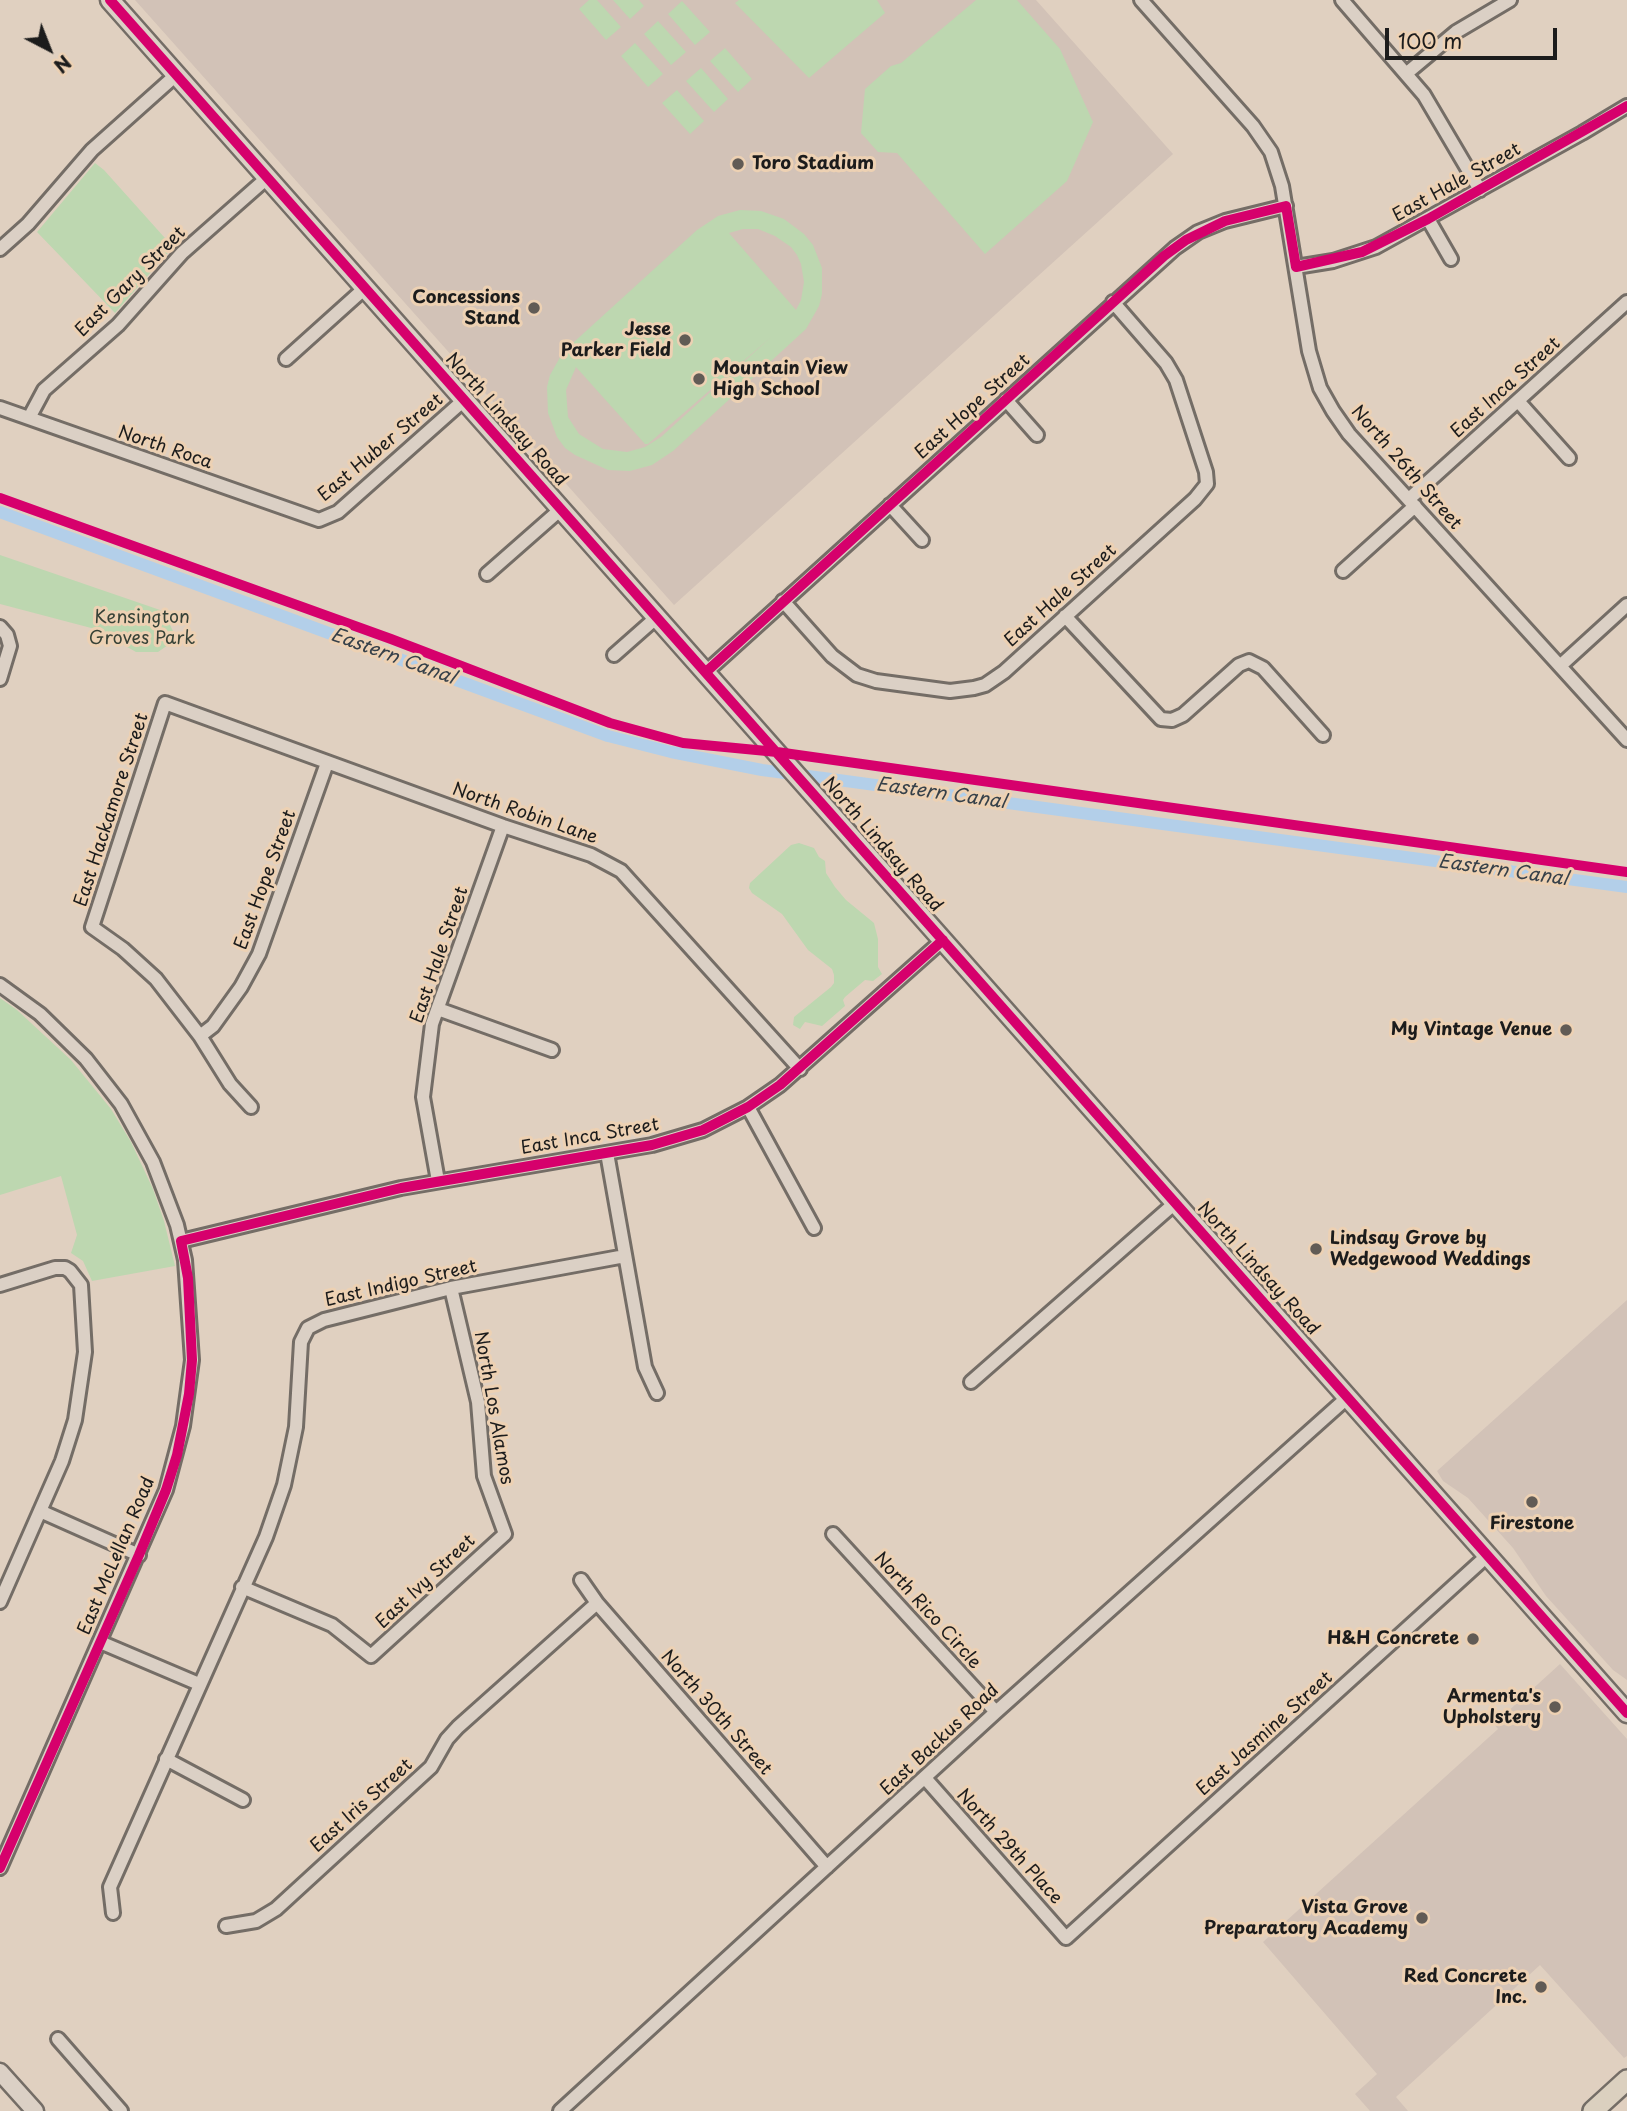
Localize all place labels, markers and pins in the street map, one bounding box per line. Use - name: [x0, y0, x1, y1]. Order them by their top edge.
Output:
- place label: Toro Stadium: [752, 153, 874, 175]
- marker: Toro Stadium: [730, 156, 746, 172]
- place label: Concessions Stand: [412, 287, 520, 330]
- marker: Concessions Stand: [526, 300, 542, 316]
- place label: Jesse Parker Field: [561, 319, 671, 362]
- marker: Jesse Parker Field: [677, 332, 693, 348]
- place label: Mountain View High School: [713, 358, 848, 400]
- marker: Mountain View High School: [691, 371, 707, 387]
- place label: My Vintage Venue: [1391, 1019, 1552, 1041]
- marker: My Vintage Venue: [1558, 1022, 1574, 1038]
- place label: Lindsay Grove by Wedgewood Weddings: [1330, 1228, 1531, 1270]
- marker: Lindsay Grove by Wedgewood Weddings: [1308, 1241, 1324, 1257]
- marker: Firestone: [1524, 1494, 1540, 1510]
- place label: Firestone: [1490, 1513, 1574, 1535]
- place label: H&H Concrete: [1327, 1628, 1459, 1650]
- marker: H&H Concrete: [1465, 1631, 1481, 1647]
- place label: Armenta's Upholstery: [1443, 1686, 1541, 1728]
- marker: Armenta's Upholstery: [1547, 1699, 1563, 1715]
- place label: Vista Grove Preparatory Academy: [1204, 1897, 1408, 1940]
- marker: Vista Grove Preparatory Academy: [1414, 1910, 1430, 1926]
- place label: Red Concrete Inc.: [1404, 1966, 1527, 2008]
- marker: Red Concrete Inc.: [1533, 1979, 1549, 1995]

